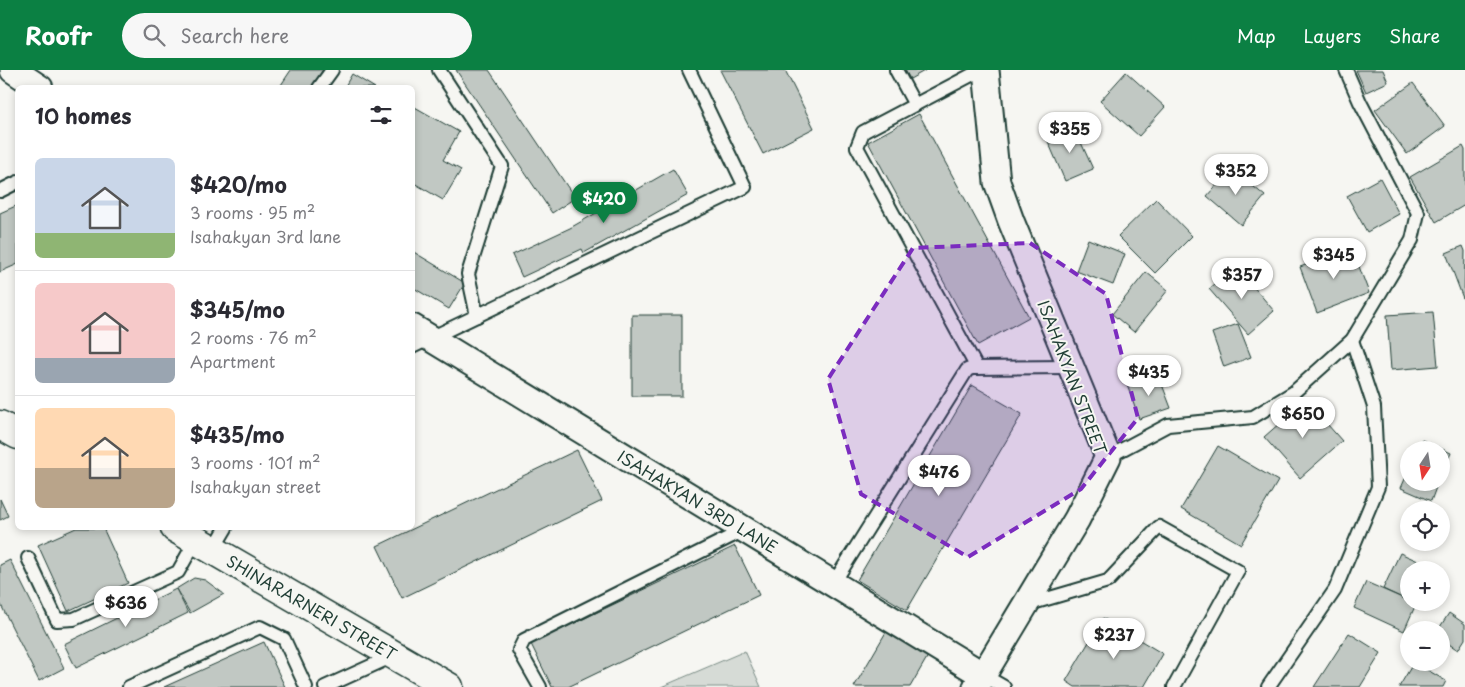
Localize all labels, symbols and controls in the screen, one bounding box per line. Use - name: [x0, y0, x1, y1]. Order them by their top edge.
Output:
- search box: [122, 13, 472, 58]
- text: Roofr: [25, 17, 92, 53]
- icon: search: [140, 21, 168, 49]
- text: Search here: [180, 21, 289, 49]
- text: Map: [1237, 22, 1276, 49]
- text: Layers: [1304, 22, 1361, 49]
- text: Share: [1389, 22, 1440, 49]
- text: 10 homes: [35, 99, 132, 131]
- icon: filters: [367, 101, 395, 129]
- pin: $355: [1040, 112, 1100, 154]
- text: $355: [1049, 116, 1091, 140]
- pin: $352: [1206, 154, 1266, 196]
- text: $352: [1215, 158, 1257, 182]
- text: $420/mo: [190, 168, 287, 200]
- icon: home: [75, 178, 135, 238]
- pin: $420: [574, 182, 634, 224]
- text: $420: [582, 186, 626, 210]
- text: 3 rooms · 95 m²: [190, 200, 315, 224]
- text: Isahakyan 3rd lane: [190, 224, 341, 248]
- pin: $345: [1304, 238, 1364, 280]
- text: $345: [1313, 242, 1355, 266]
- pin: $357: [1212, 258, 1272, 300]
- text: $357: [1222, 262, 1262, 286]
- text: $345/mo: [190, 293, 285, 325]
- street label: ISAHAKYAN STREET: [1032, 296, 1114, 458]
- icon: home: [75, 303, 135, 363]
- text: 2 rooms · 76 m²: [190, 325, 317, 349]
- text: Apartment: [190, 349, 275, 373]
- pin: $435: [1119, 354, 1179, 397]
- text: $435: [1128, 359, 1170, 383]
- pin: $650: [1273, 396, 1333, 439]
- text: $650: [1281, 401, 1325, 425]
- text: $435/mo: [190, 418, 284, 450]
- icon: home: [75, 428, 135, 488]
- north arrow: [1400, 441, 1450, 491]
- map controls: [1400, 441, 1450, 671]
- street label: ISAHAKYAN 3RD LANE: [613, 444, 783, 558]
- text: 3 rooms · 101 m²: [190, 450, 321, 474]
- pin: $476: [909, 454, 969, 497]
- text: $476: [919, 459, 959, 483]
- text: Isahakyan street: [190, 474, 321, 498]
- button: locate: [1400, 501, 1450, 551]
- street label: SHINARARNERI STREET: [223, 548, 401, 666]
- button: +: [1400, 561, 1450, 611]
- pin: $636: [96, 586, 156, 628]
- text: $636: [105, 590, 147, 614]
- pin: $237: [1084, 618, 1144, 660]
- button: −: [1400, 621, 1450, 671]
- text: $237: [1094, 622, 1134, 646]

